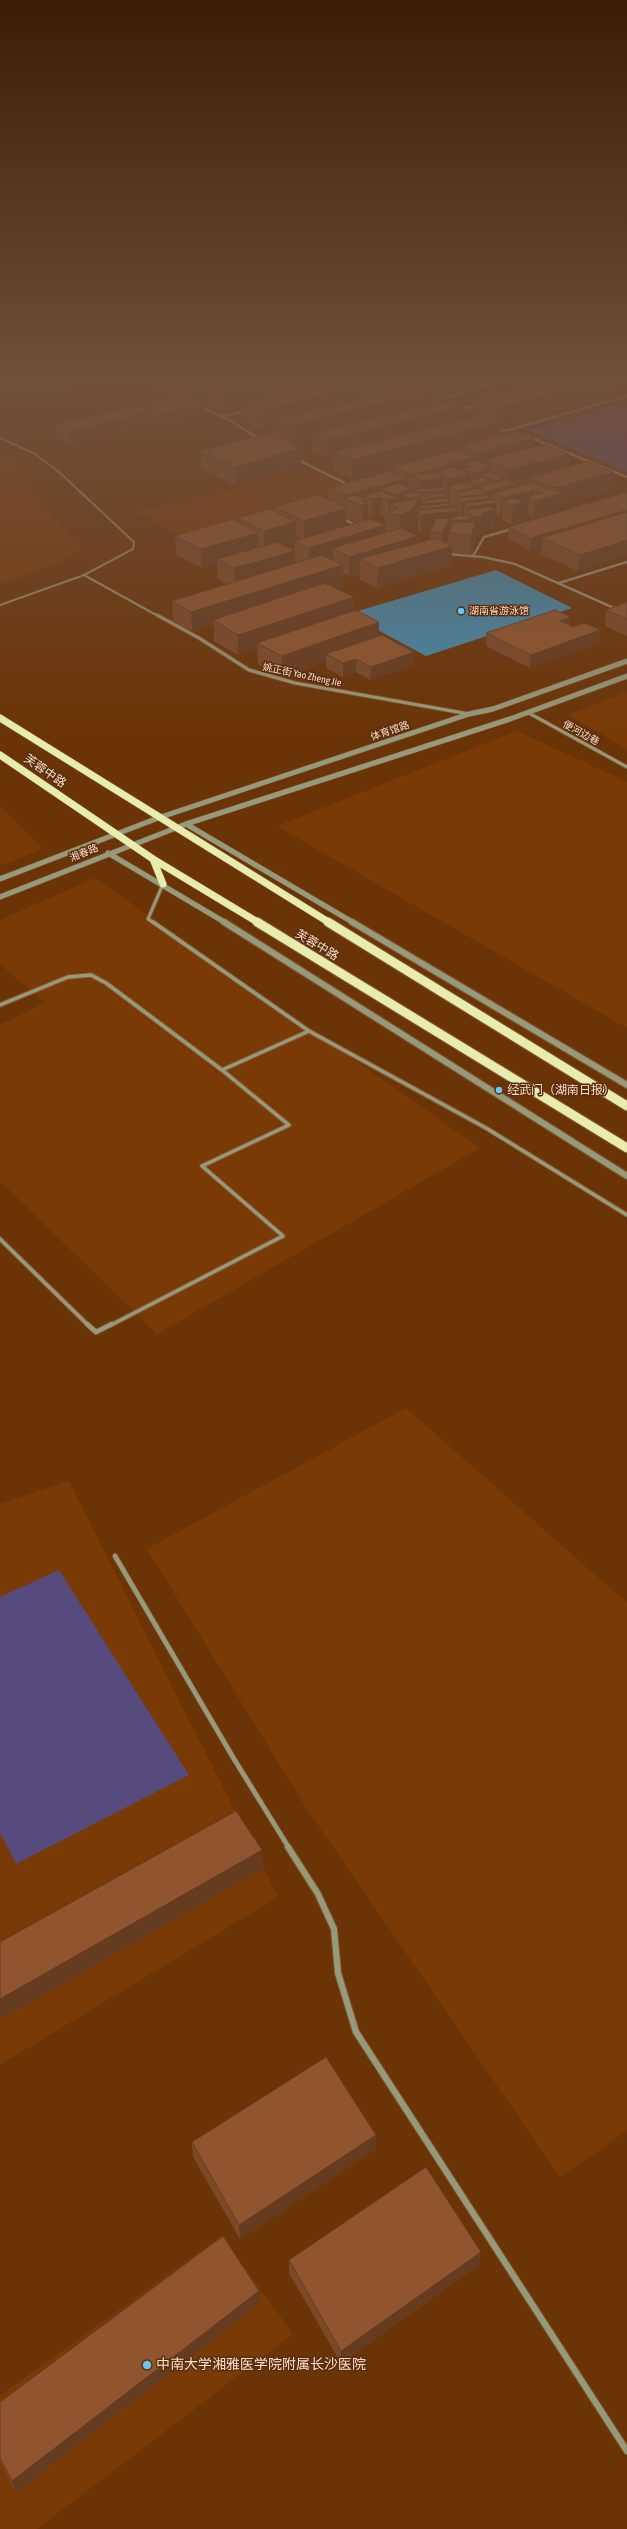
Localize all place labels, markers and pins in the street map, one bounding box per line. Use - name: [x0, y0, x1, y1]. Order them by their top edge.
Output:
- place label: 湖南省游泳馆: [469, 605, 529, 617]
- marker: 湖南省游泳馆: [456, 606, 466, 616]
- place label: 经武门（湖南日报）: [507, 1083, 615, 1097]
- marker: 经武门（湖南日报）: [494, 1085, 504, 1095]
- place label: 中南大学湘雅医学院附属长沙医院: [156, 2357, 366, 2373]
- marker: 中南大学湘雅医学院附属长沙医院: [141, 2359, 153, 2371]

